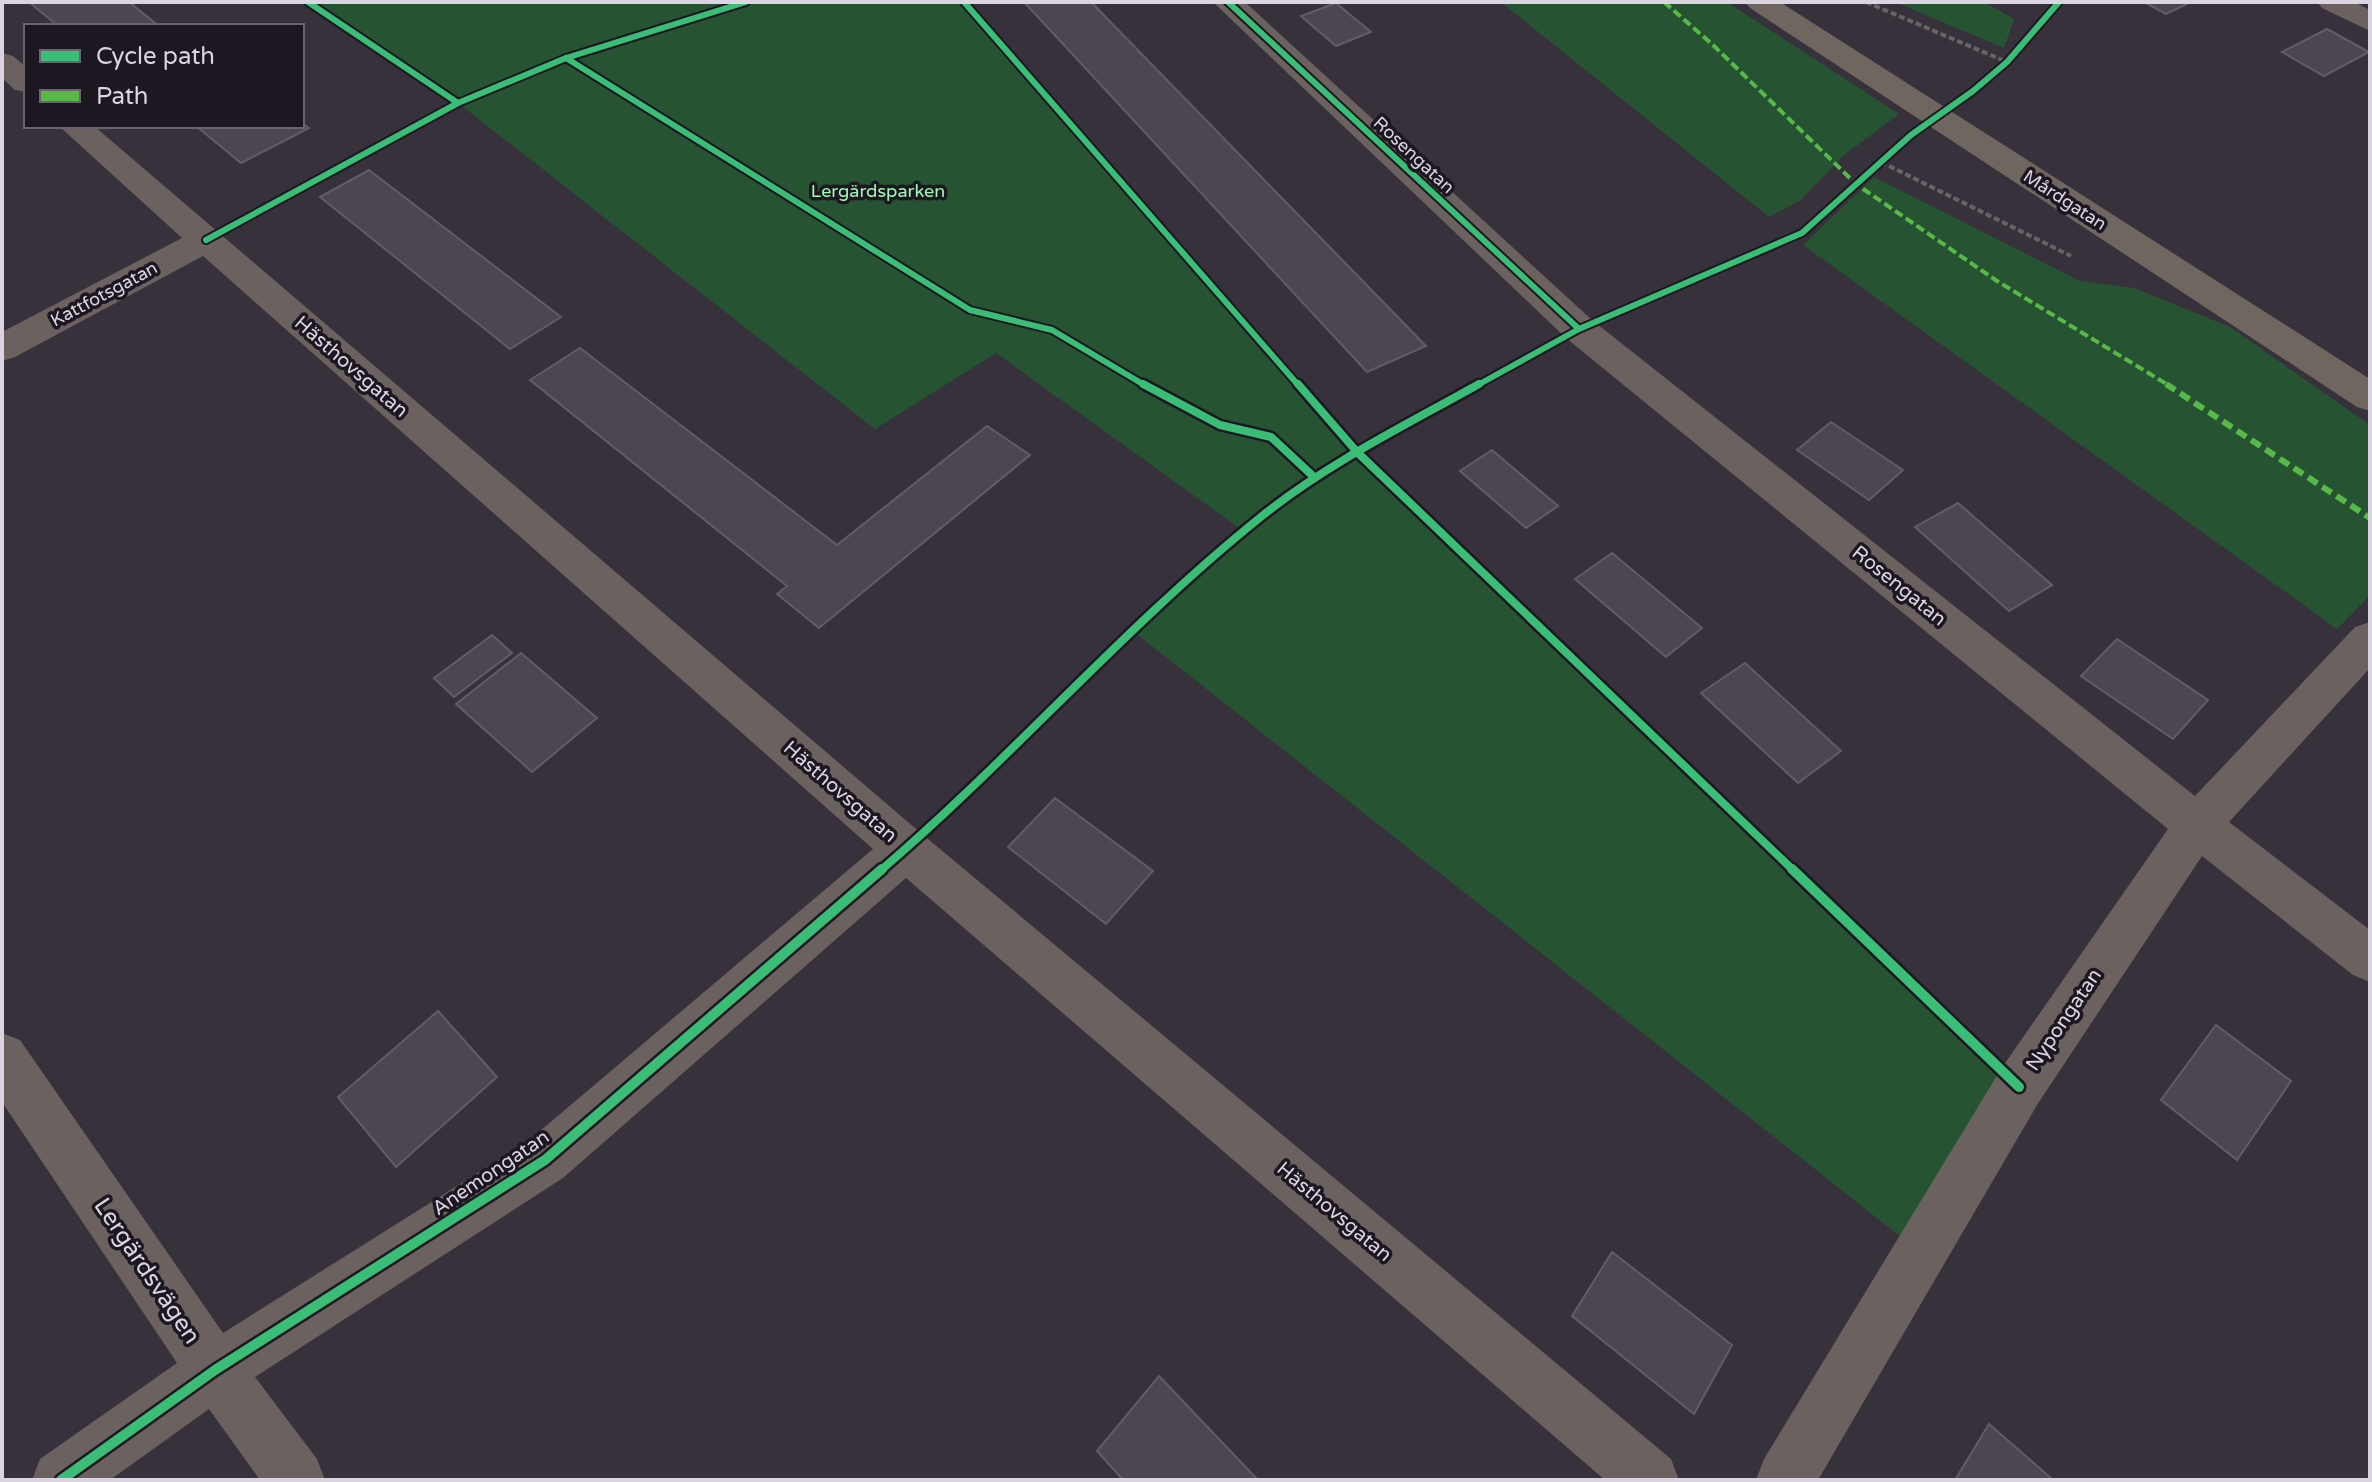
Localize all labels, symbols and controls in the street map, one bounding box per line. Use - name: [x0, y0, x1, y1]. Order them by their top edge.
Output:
- legend: [24, 24, 304, 128]
- text: Cycle path: [96, 42, 215, 71]
- text: Path: [96, 82, 149, 111]
- street label: Rosengatan: [1369, 112, 1459, 198]
- street label: Mårdgatan: [2019, 165, 2111, 235]
- park label: Lergärdsparken: [811, 180, 945, 202]
- street label: Kattfotsgatan: [47, 257, 161, 331]
- street label: Hästhovsgatan: [289, 311, 413, 423]
- street label: Rosengatan: [1847, 541, 1951, 631]
- street label: Hästhovsgatan: [778, 736, 902, 848]
- street label: Nypongatan: [2021, 964, 2107, 1076]
- street label: Anemongatan: [428, 1125, 554, 1221]
- street label: Hästhovsgatan: [1272, 1157, 1396, 1267]
- street label: Lergärdsvägen: [88, 1193, 206, 1349]

